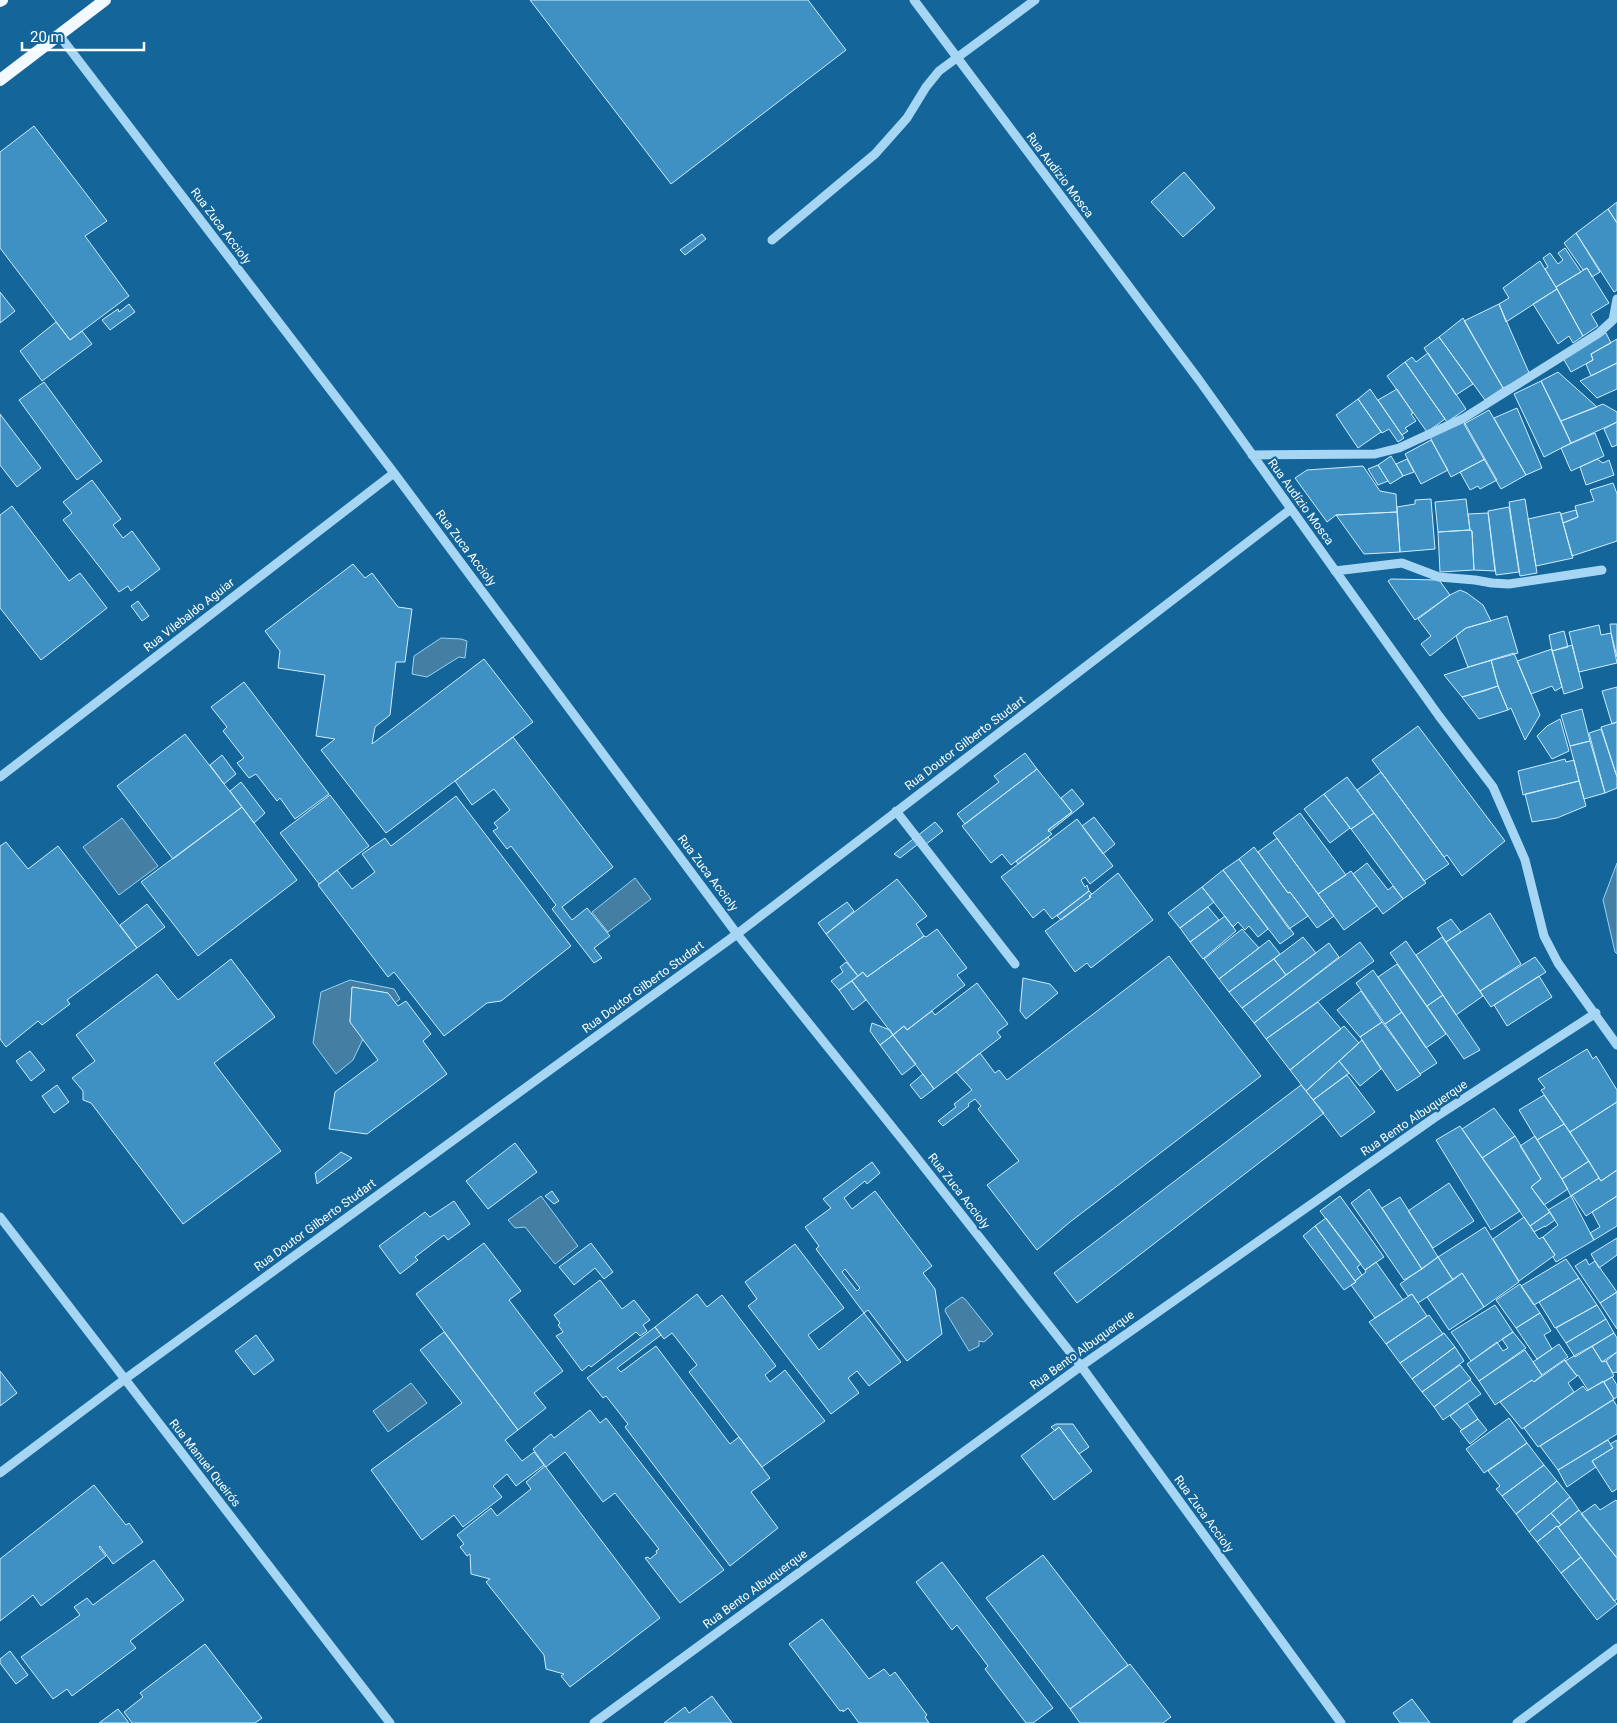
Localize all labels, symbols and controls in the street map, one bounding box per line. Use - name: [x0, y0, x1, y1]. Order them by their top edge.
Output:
- scale bar: [22, 20, 145, 52]
- text: 20 m: [30, 28, 64, 46]
- street label: Rua Audízio Mosca: [1024, 130, 1096, 220]
- street label: Rua Zuca Accioly: [188, 185, 254, 267]
- street label: Rua Audízio Mosca: [1265, 456, 1337, 548]
- street label: Rua Zuca Accioly: [433, 507, 499, 589]
- street label: Rua Vilebaldo Aguiar: [141, 575, 237, 655]
- street label: Rua Doutor Gilberto Studart: [902, 693, 1028, 793]
- street label: Rua Zuca Accioly: [675, 832, 741, 914]
- street label: Rua Doutor Gilberto Studart: [579, 938, 707, 1036]
- street label: Rua Bento Albuquerque: [1358, 1077, 1470, 1159]
- street label: Rua Zuca Accioly: [925, 1151, 993, 1232]
- street label: Rua Doutor Gilberto Studart: [251, 1176, 379, 1274]
- street label: Rua Bento Albuquerque: [1027, 1308, 1137, 1392]
- street label: Rua Manuel Queirós: [166, 1416, 244, 1510]
- street label: Rua Zuca Accioly: [1171, 1473, 1237, 1555]
- street label: Rua Bento Albuquerque: [700, 1547, 810, 1631]

